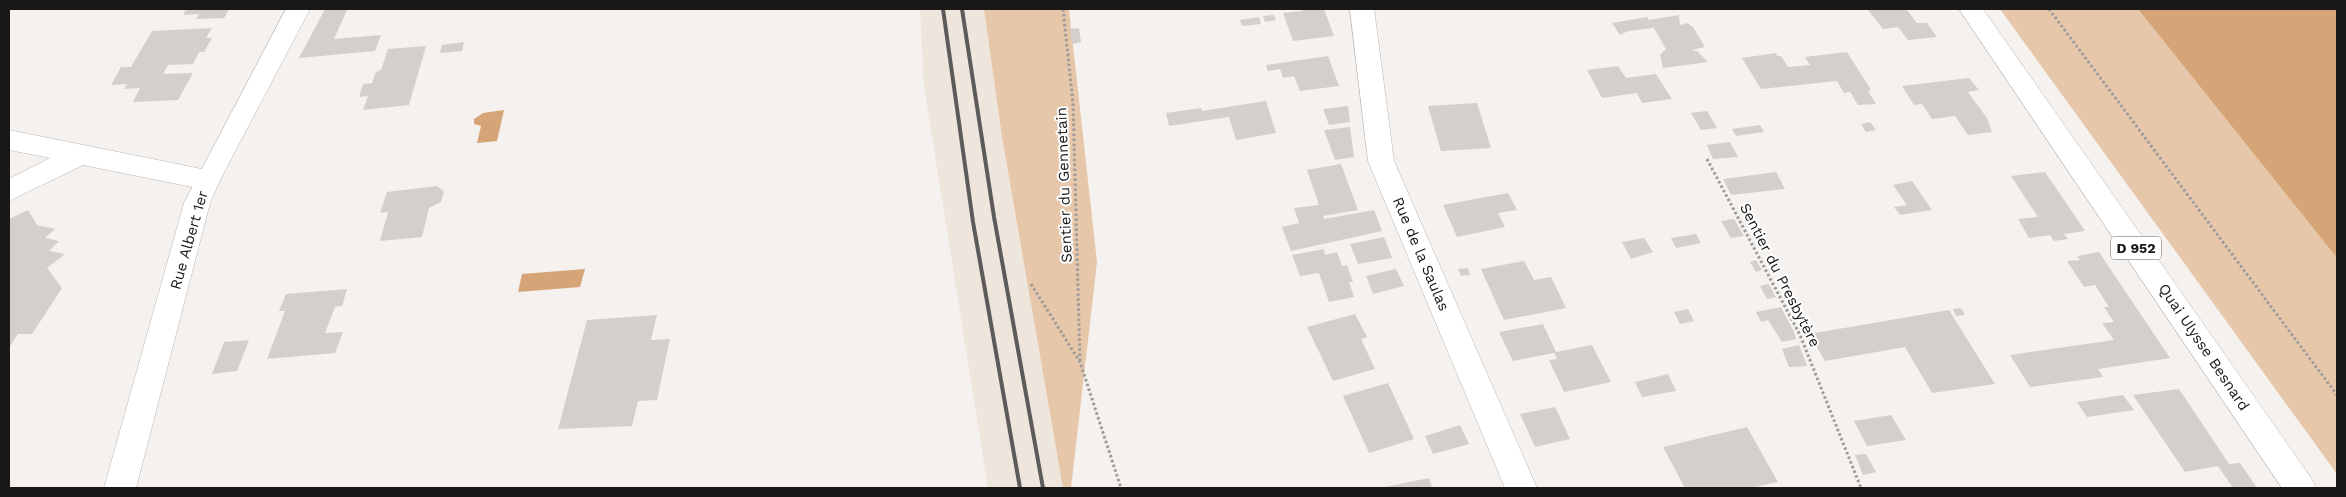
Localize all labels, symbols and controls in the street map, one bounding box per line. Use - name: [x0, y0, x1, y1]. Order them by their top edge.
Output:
- street label: Sentier du Gennetain: [1052, 107, 1076, 263]
- street label: Rue Albert 1er: [166, 188, 212, 292]
- street label: Rue de la Saulas: [1389, 194, 1453, 314]
- street label: Sentier du Presbytère: [1736, 200, 1824, 350]
- road number: D 952: [2111, 237, 2161, 260]
- street label: Quai Ulysse Besnard: [2155, 280, 2253, 414]

